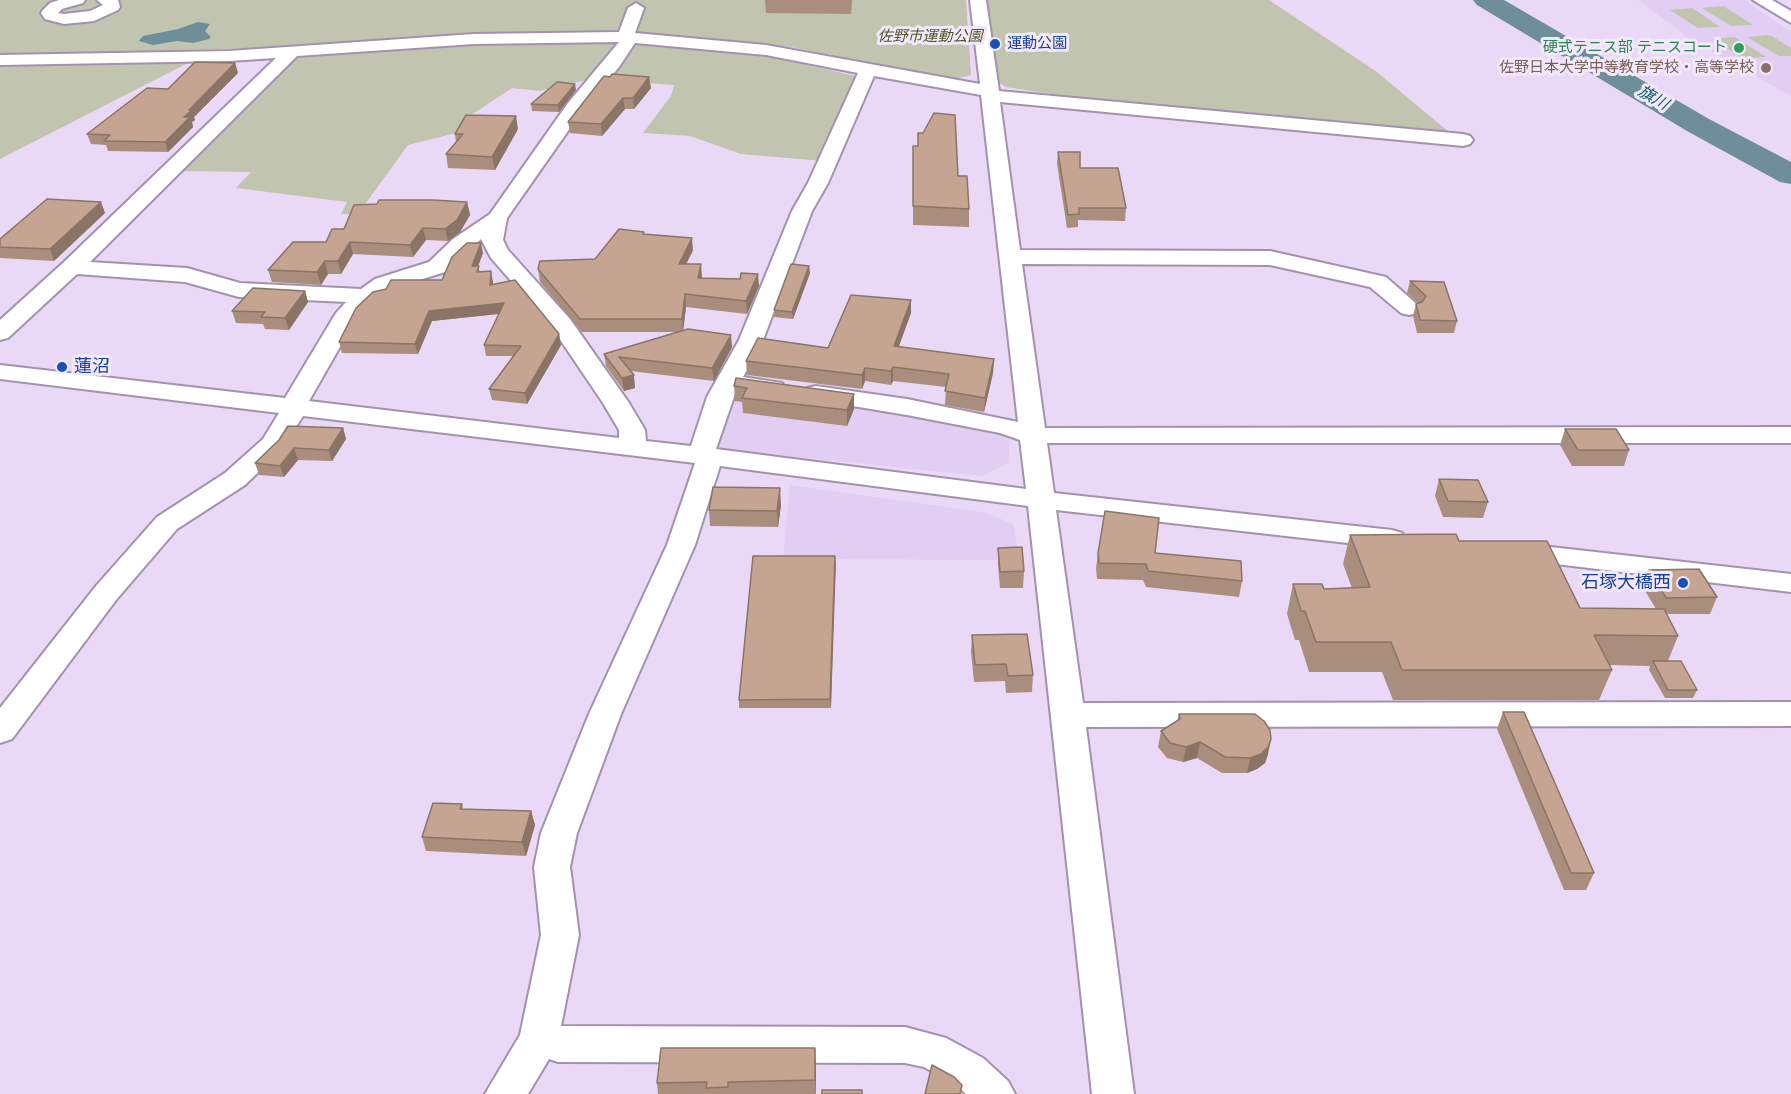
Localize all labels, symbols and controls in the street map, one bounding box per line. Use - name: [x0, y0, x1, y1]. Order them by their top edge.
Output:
- park label: 佐野市運動公園: [878, 28, 982, 46]
- place label: 運動公園: [1007, 35, 1067, 53]
- marker: 運動公園: [988, 37, 1002, 51]
- place label: 硬式テニス部 テニスコート: [1543, 39, 1727, 57]
- marker: 硬式テニス部 テニスコート: [1732, 41, 1746, 55]
- place label: 佐野日本大学中等教育学校・高等学校: [1499, 59, 1754, 77]
- marker: 佐野日本大学中等教育学校・高等学校: [1759, 61, 1773, 75]
- water label: 旗川: [1634, 82, 1672, 114]
- place label: 蓮沼: [74, 356, 110, 378]
- marker: 蓮沼: [55, 360, 69, 374]
- place label: 石塚大橋西: [1581, 572, 1671, 594]
- marker: 石塚大橋西: [1676, 576, 1690, 590]

